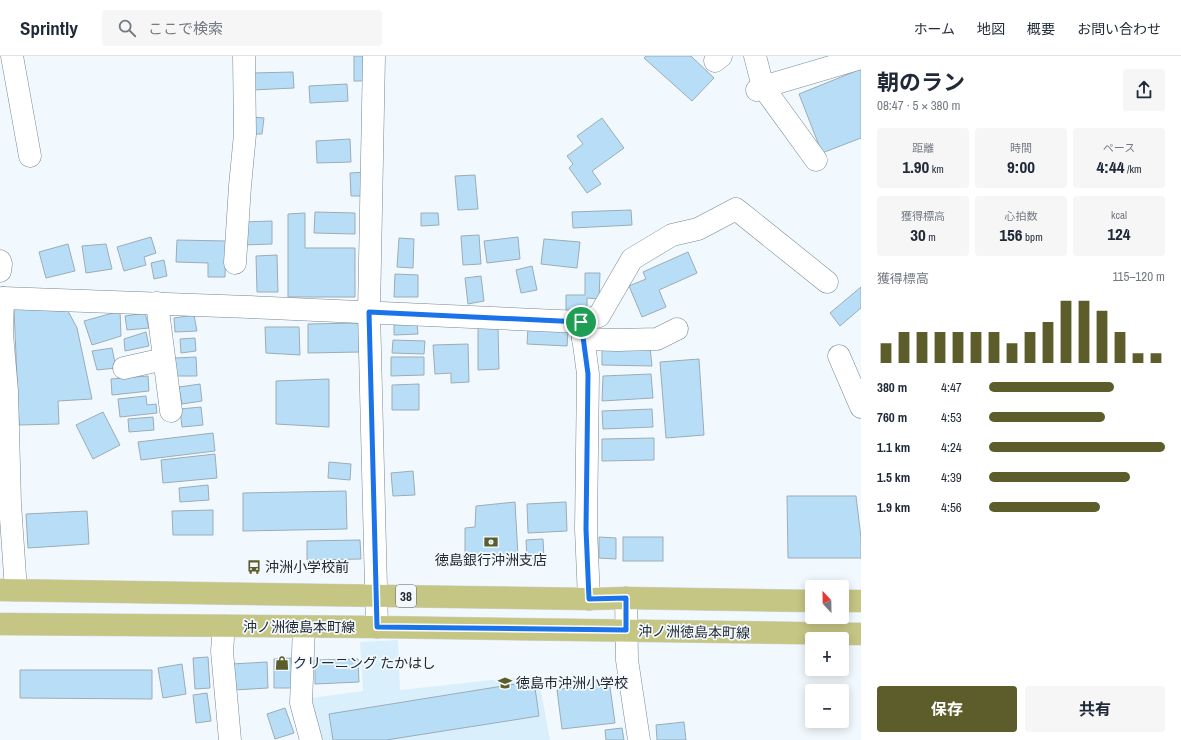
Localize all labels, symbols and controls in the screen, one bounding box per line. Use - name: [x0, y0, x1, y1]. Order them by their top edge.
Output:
- search box: [102, 10, 382, 46]
- text: Sprintly: [20, 15, 78, 41]
- icon: search: [116, 17, 138, 39]
- text: ここで検索: [148, 18, 223, 39]
- text: ホーム: [913, 20, 955, 38]
- text: 地図: [977, 20, 1005, 38]
- text: 概要: [1027, 20, 1055, 38]
- text: お問い合わせ: [1077, 20, 1161, 38]
- text: 朝のラン: [877, 67, 965, 97]
- button: share: [1123, 69, 1165, 111]
- text: 08:47 · 5 × 380 m: [877, 97, 960, 114]
- text: 距離: [912, 141, 934, 155]
- text: 時間: [1010, 141, 1032, 155]
- text: ペース: [1103, 141, 1135, 155]
- text: 1.90: [902, 155, 929, 178]
- text: 9:00: [1007, 155, 1035, 178]
- text: 4:44: [1097, 155, 1124, 178]
- text: km: [929, 162, 944, 176]
- text: /km: [1124, 162, 1141, 176]
- text: kcal: [1111, 208, 1127, 222]
- text: 獲得標高: [901, 209, 945, 223]
- text: 心拍数: [1005, 209, 1038, 223]
- text: 124: [1107, 222, 1131, 245]
- text: 30: [910, 223, 926, 246]
- text: 156: [999, 223, 1023, 246]
- text: m: [926, 230, 936, 244]
- text: bpm: [1023, 230, 1043, 244]
- text: 115–120 m: [1112, 268, 1165, 285]
- text: 獲得標高: [877, 270, 929, 287]
- pin: [564, 305, 598, 339]
- icon: arrive: [570, 311, 592, 333]
- text: 380 m: [877, 379, 907, 396]
- text: 4:47: [941, 379, 962, 396]
- text: 760 m: [877, 409, 907, 426]
- text: 4:53: [941, 409, 962, 426]
- text: 1.1 km: [877, 439, 910, 456]
- text: 4:24: [941, 439, 962, 456]
- text: 1.5 km: [877, 469, 910, 486]
- text: 4:39: [941, 469, 962, 486]
- text: 1.9 km: [877, 499, 910, 516]
- text: 4:56: [941, 499, 962, 516]
- bank icon: 徳島銀行沖洲支店: [483, 534, 499, 550]
- place label: 徳島銀行沖洲支店: [435, 551, 547, 569]
- place label: 沖洲小学校前: [265, 558, 349, 576]
- bus stop icon: 沖洲小学校前: [246, 559, 262, 575]
- north arrow: [805, 580, 849, 624]
- map controls: [805, 580, 849, 728]
- road number: 38: [396, 585, 416, 607]
- street label: 沖ノ洲徳島本町線: [243, 618, 355, 636]
- street label: 沖ノ洲徳島本町線: [638, 622, 750, 642]
- button: +: [805, 632, 849, 676]
- place label: クリーニング たかはし: [293, 654, 436, 672]
- shop icon: クリーニング たかはし: [274, 655, 290, 671]
- place label: 徳島市沖洲小学校: [516, 674, 628, 692]
- school or university icon: 徳島市沖洲小学校: [497, 675, 513, 691]
- button: −: [805, 684, 849, 728]
- button: 保存: [877, 686, 1017, 732]
- button: 共有: [1025, 686, 1165, 732]

